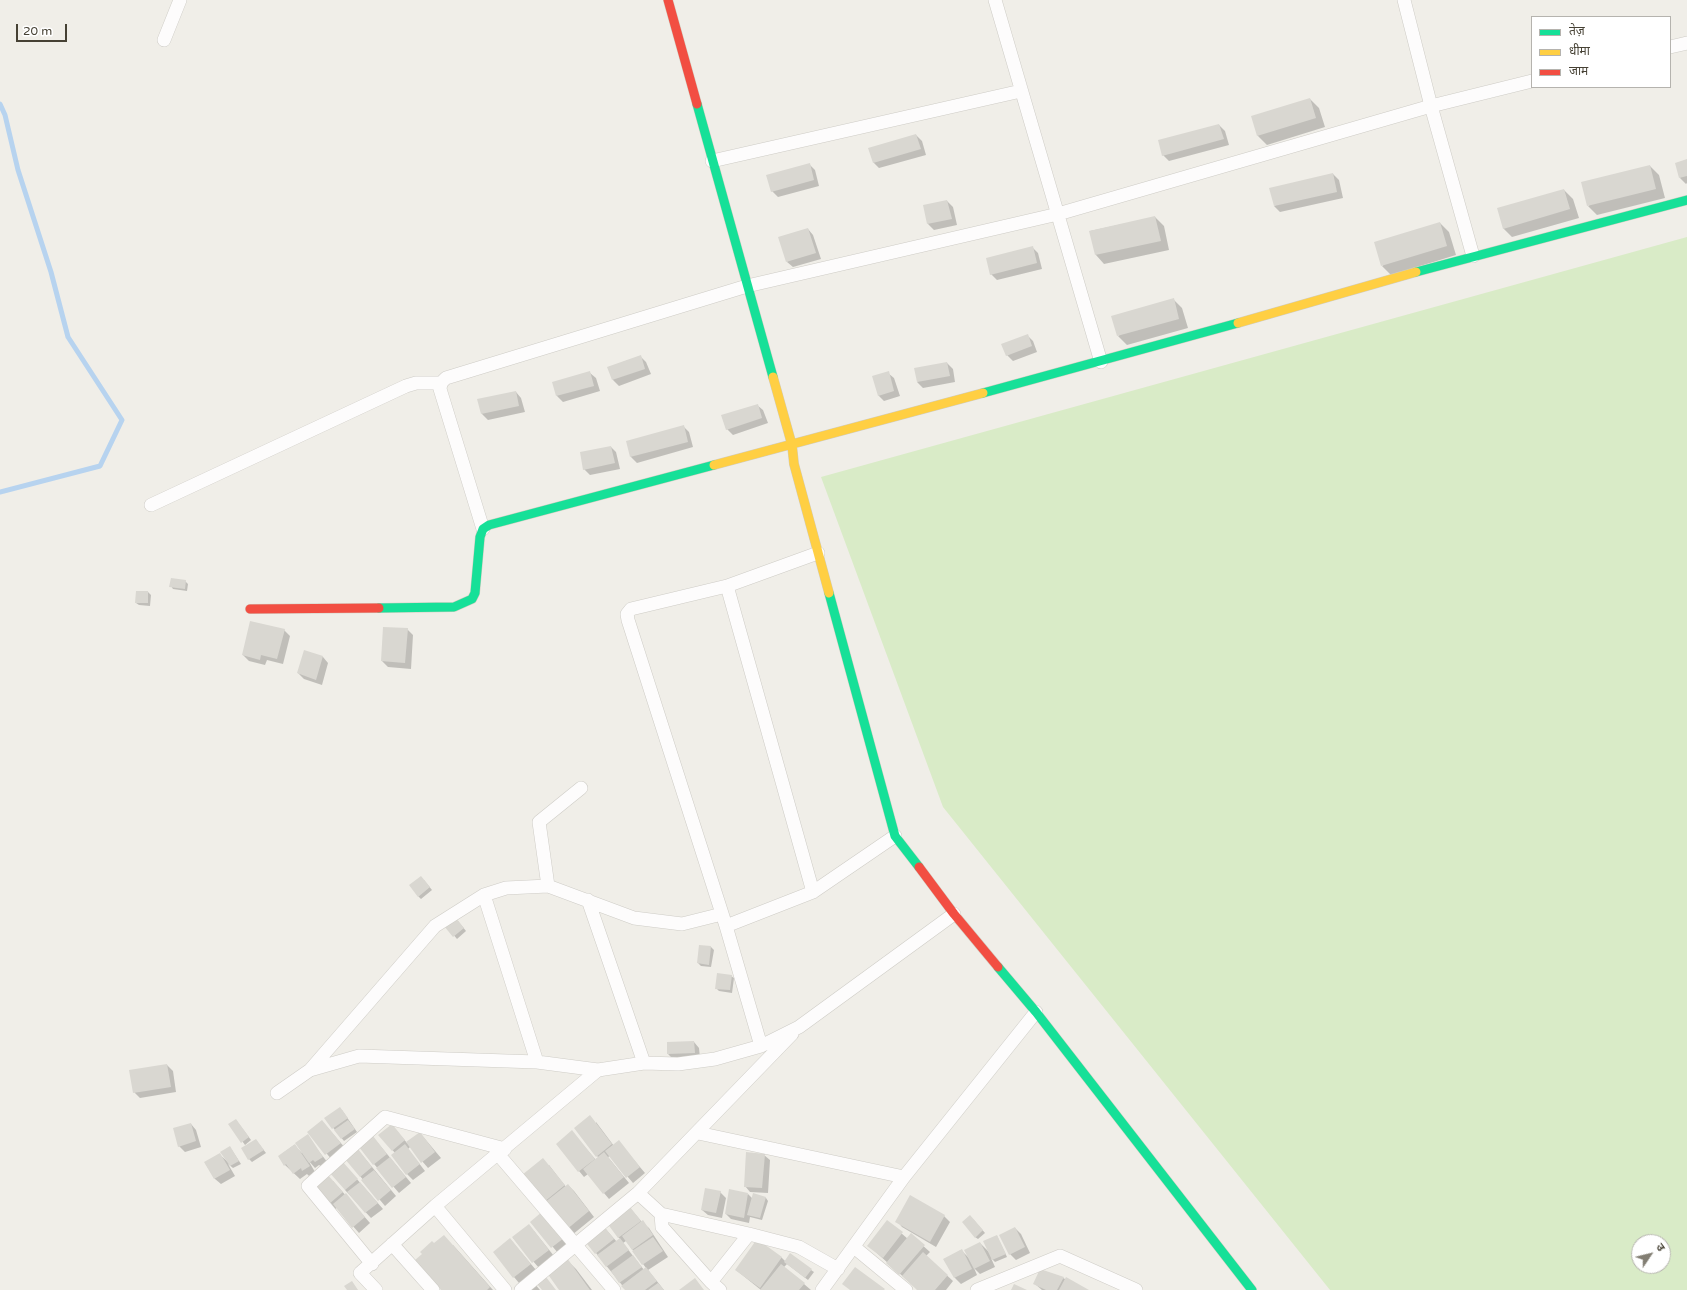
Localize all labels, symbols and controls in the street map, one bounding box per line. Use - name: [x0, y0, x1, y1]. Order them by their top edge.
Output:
- scale bar: [18, 16, 69, 42]
- legend: [1531, 16, 1671, 88]
- text: 20 m: [23, 24, 52, 38]
- text: तेज़: [1569, 24, 1585, 38]
- text: धीमा: [1569, 44, 1590, 58]
- text: जाम: [1569, 64, 1588, 78]
- north arrow: [1631, 1234, 1671, 1274]
- text: उ: [1653, 1241, 1668, 1254]

